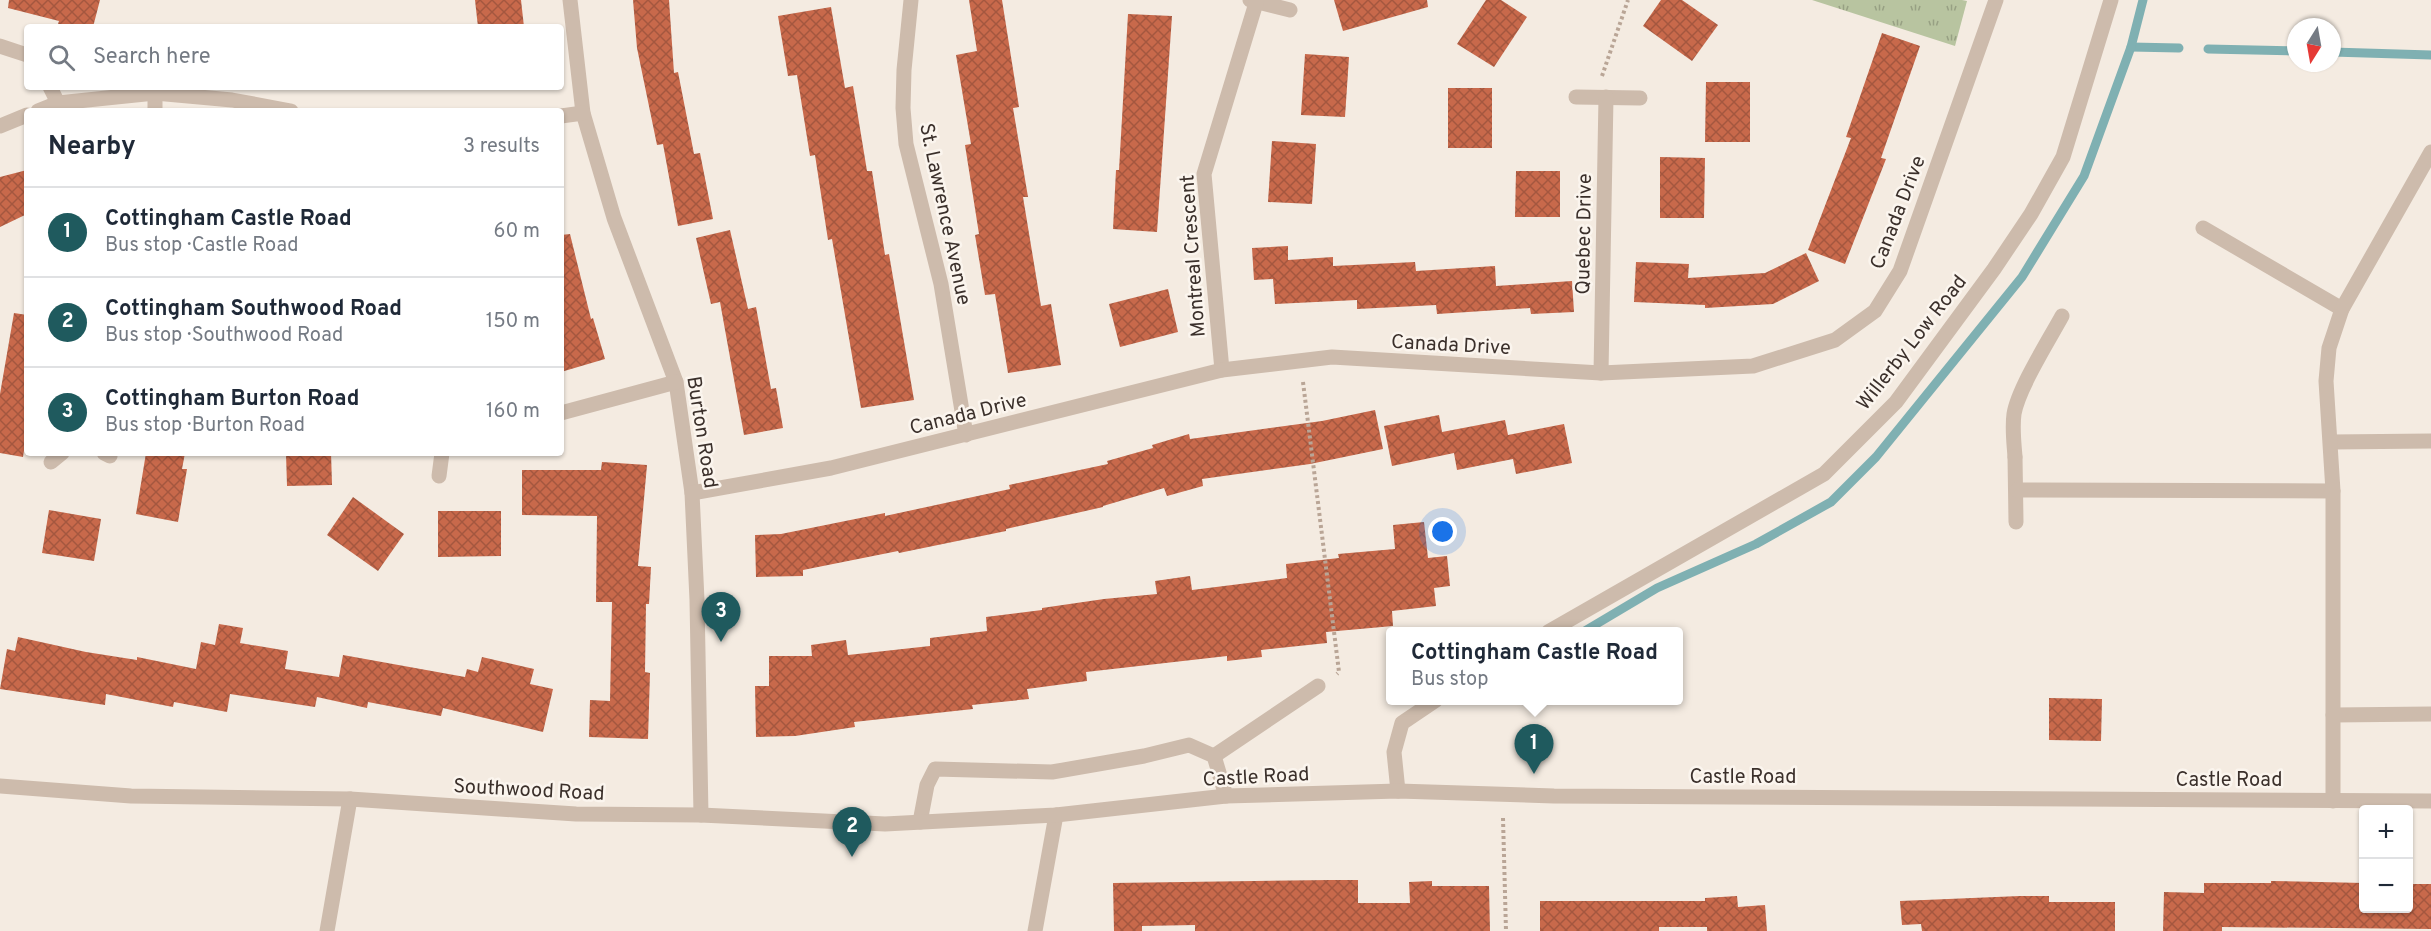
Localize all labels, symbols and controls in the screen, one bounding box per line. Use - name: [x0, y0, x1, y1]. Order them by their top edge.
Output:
- north arrow: [2287, 18, 2341, 72]
- search box: [24, 24, 564, 90]
- icon: search: [45, 41, 78, 74]
- text: Search here: [93, 44, 211, 71]
- street label: St. Lawrence Avenue: [912, 121, 976, 308]
- text: Nearby: [48, 131, 136, 164]
- text: 3 results: [463, 134, 540, 160]
- street label: Canada Drive: [1865, 152, 1932, 273]
- street label: Quebec Drive: [1571, 173, 1599, 295]
- street label: Montreal Crescent: [1175, 174, 1213, 338]
- text: Cottingham Castle Road: [105, 206, 352, 233]
- text: 1: [64, 219, 72, 245]
- text: 60 m: [494, 219, 540, 245]
- text: Bus stop · Castle Road: [105, 233, 299, 259]
- street label: Willerby Low Road: [1852, 270, 1974, 416]
- text: Cottingham Southwood Road: [105, 296, 402, 323]
- text: 2: [61, 309, 74, 335]
- text: 150 m: [486, 309, 540, 335]
- text: Bus stop · Southwood Road: [105, 323, 343, 349]
- street label: Canada Drive: [1390, 330, 1511, 362]
- street label: Burton Road: [679, 374, 723, 490]
- text: Cottingham Burton Road: [105, 386, 359, 413]
- street label: Canada Drive: [907, 388, 1030, 442]
- text: 3: [62, 399, 74, 425]
- text: 160 m: [486, 399, 540, 425]
- text: Bus stop · Burton Road: [105, 413, 305, 439]
- your location: [1428, 517, 1457, 546]
- pin: 3: [702, 592, 740, 642]
- popup: [1386, 627, 1683, 705]
- text: Cottingham Castle Road: [1411, 640, 1658, 667]
- text: Bus stop: [1411, 667, 1488, 693]
- pin: 1: [1514, 724, 1553, 774]
- street label: Castle Road: [1202, 762, 1310, 794]
- street label: Castle Road: [1690, 765, 1796, 791]
- street label: Castle Road: [2176, 768, 2282, 794]
- street label: Southwood Road: [453, 774, 605, 808]
- map controls: [2359, 805, 2413, 913]
- button: +: [2359, 805, 2413, 859]
- pin: 2: [832, 808, 872, 857]
- button: −: [2359, 859, 2413, 913]

